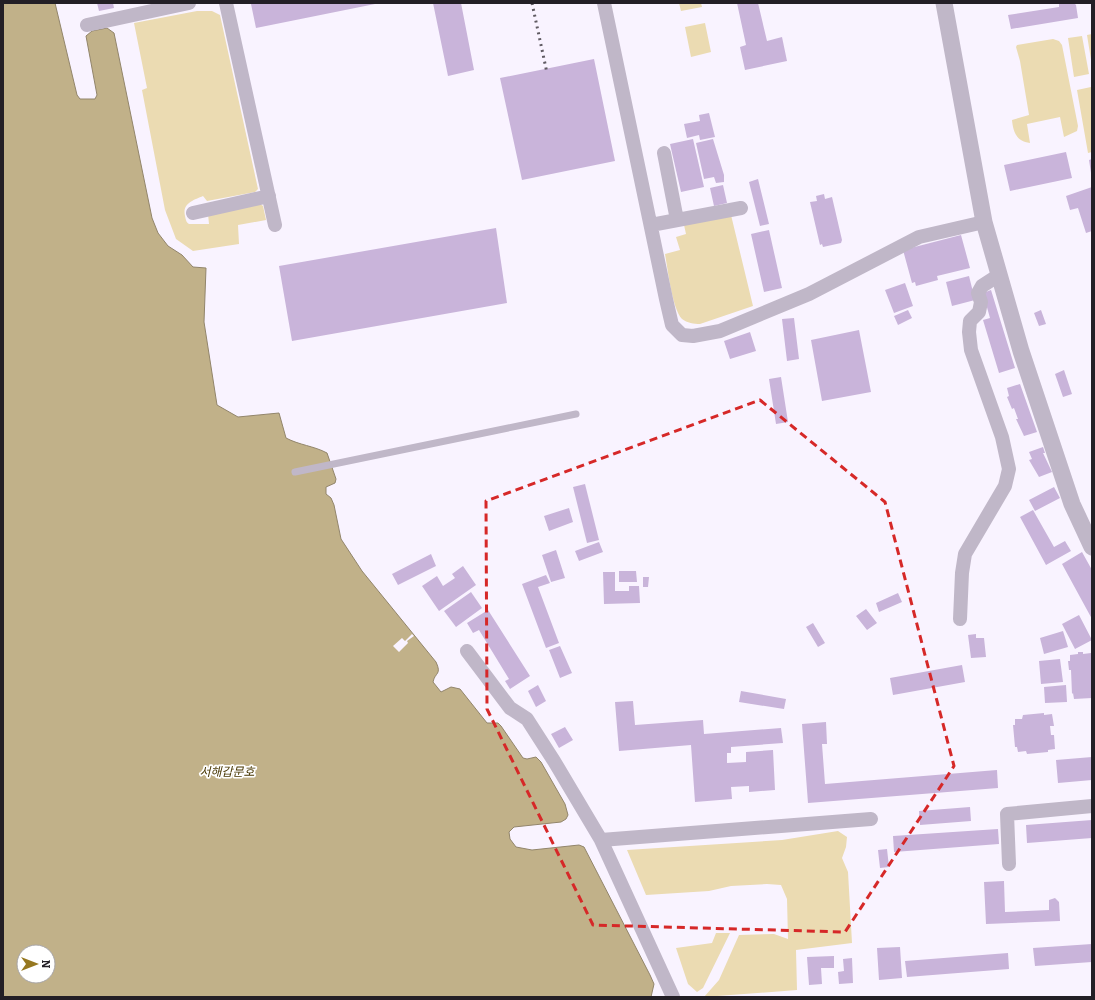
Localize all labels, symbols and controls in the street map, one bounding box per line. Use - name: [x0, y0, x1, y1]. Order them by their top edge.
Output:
- water label: 서해갑문호: [199, 765, 256, 779]
- north arrow: [16, 944, 56, 984]
- text: N: [39, 960, 52, 969]

